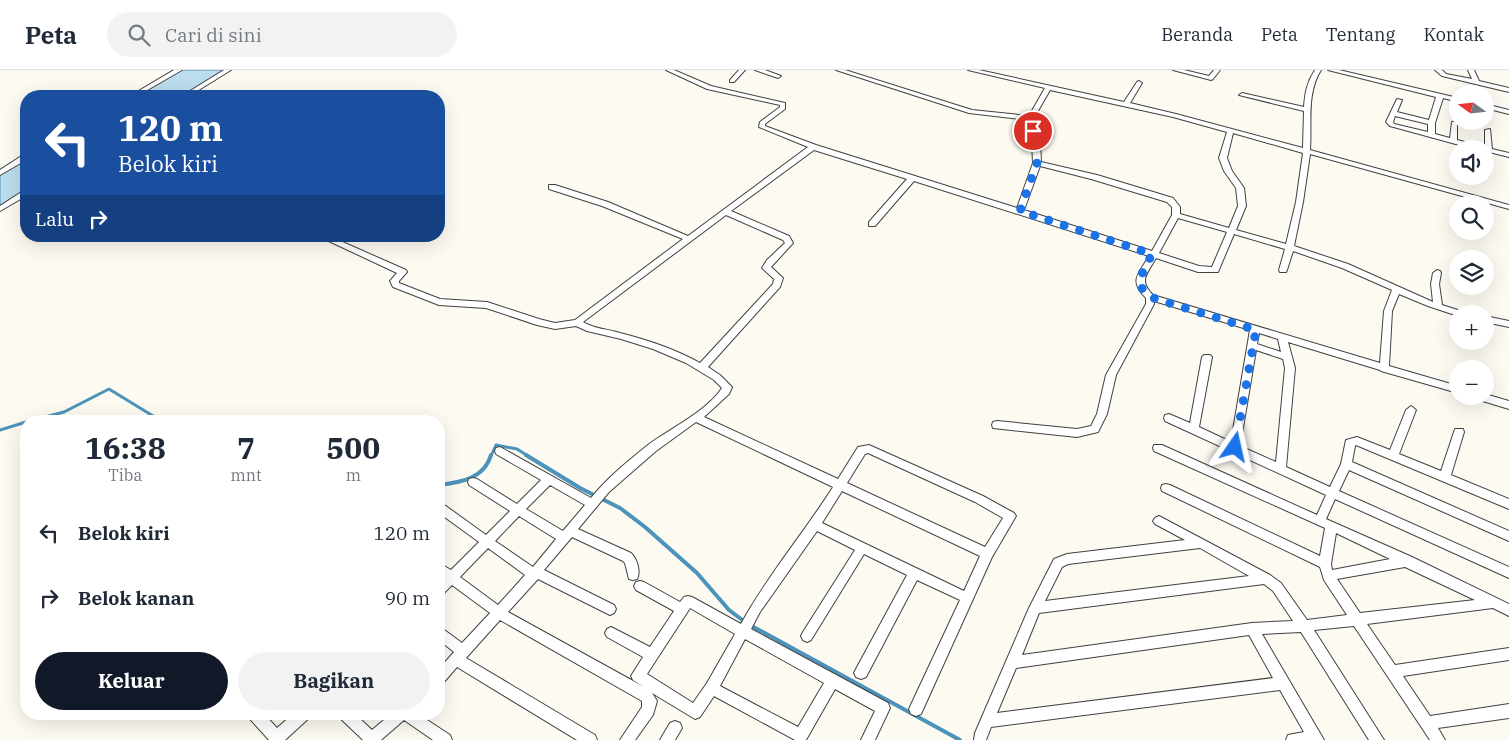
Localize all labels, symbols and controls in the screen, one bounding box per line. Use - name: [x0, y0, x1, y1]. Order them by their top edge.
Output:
- search box: [107, 12, 457, 57]
- text: Peta: [25, 19, 77, 51]
- icon: search: [125, 21, 153, 49]
- text: Cari di sini: [165, 23, 262, 47]
- text: Beranda: [1161, 23, 1233, 46]
- text: Peta: [1261, 23, 1298, 46]
- text: Tentang: [1326, 23, 1395, 46]
- text: Kontak: [1423, 23, 1484, 46]
- north arrow: [1449, 85, 1494, 130]
- map controls: [1449, 85, 1494, 405]
- text: 120 m: [118, 105, 223, 151]
- icon: left: [35, 110, 100, 175]
- pin: [1012, 110, 1054, 152]
- icon: arrive: [1019, 117, 1047, 145]
- button: sound: [1449, 140, 1494, 185]
- text: Belok kiri: [118, 149, 218, 178]
- button: search: [1449, 195, 1494, 240]
- icon: right: [84, 205, 112, 233]
- text: Lalu: [35, 207, 74, 231]
- button: layers: [1449, 250, 1494, 295]
- button: +: [1449, 305, 1494, 350]
- button: −: [1449, 360, 1494, 405]
- position arrow: [1208, 420, 1260, 472]
- text: 16:38: [85, 428, 166, 467]
- text: 7: [237, 428, 255, 467]
- text: 500: [326, 428, 380, 467]
- text: Tiba: [108, 465, 142, 485]
- text: mnt: [230, 465, 262, 485]
- text: m: [346, 465, 361, 485]
- icon: left: [35, 519, 63, 547]
- text: Belok kiri: [78, 521, 170, 545]
- text: 120 m: [373, 521, 430, 545]
- icon: right: [35, 584, 63, 612]
- text: Belok kanan: [78, 586, 194, 610]
- text: 90 m: [385, 586, 430, 610]
- button: Keluar: [35, 652, 228, 710]
- button: Bagikan: [238, 652, 430, 710]

